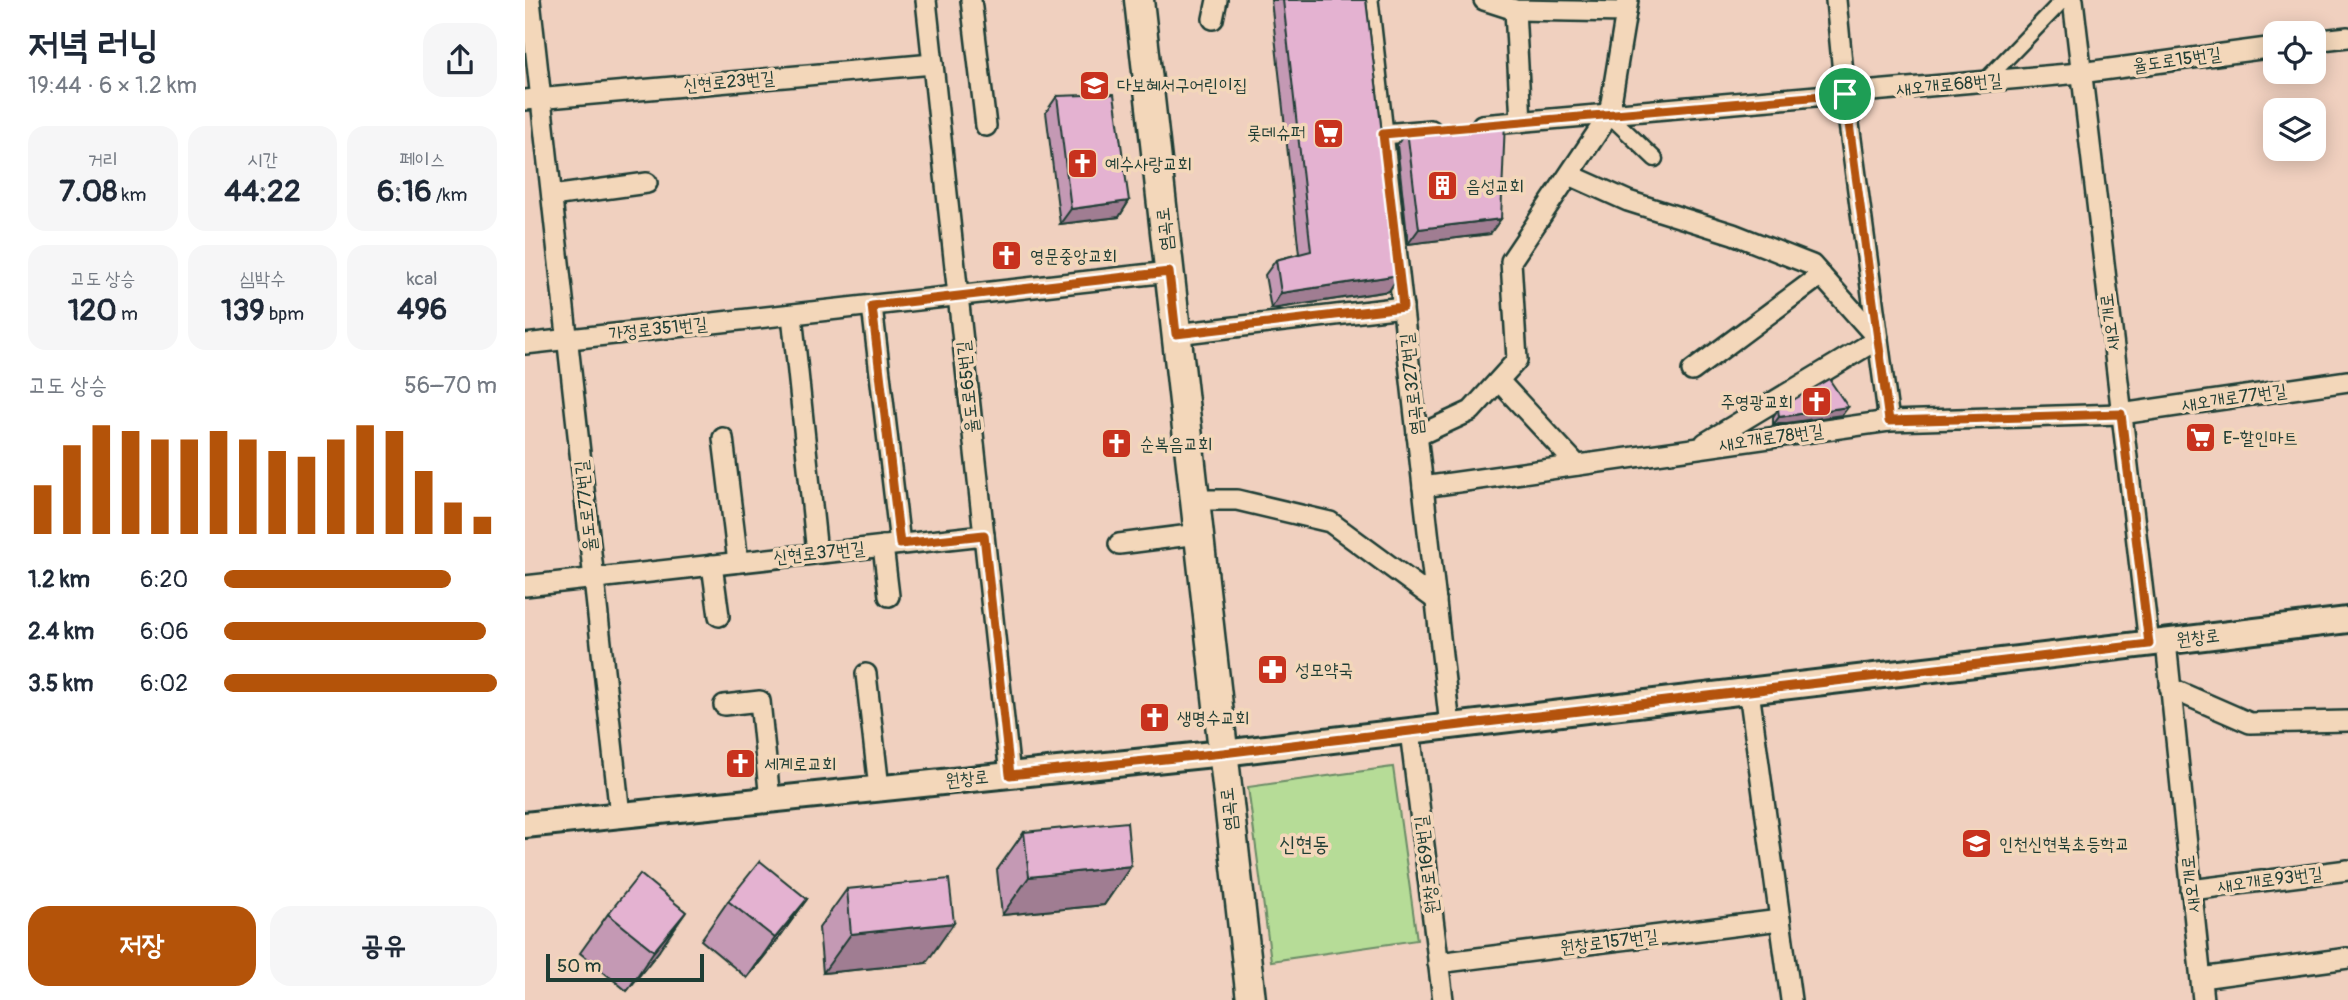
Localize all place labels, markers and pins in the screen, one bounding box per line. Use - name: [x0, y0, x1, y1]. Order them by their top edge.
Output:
- pin: [1815, 64, 1875, 124]
- school or university icon: 다보혜서구어린이집: [1077, 68, 1111, 102]
- place label: 다보혜서구어린이집: [1117, 74, 1247, 97]
- supermarket icon: 롯데슈퍼: [1311, 116, 1345, 150]
- place label: 롯데슈퍼: [1247, 122, 1305, 145]
- church icon: 예수사랑교회: [1065, 147, 1099, 181]
- place label: 예수사랑교회: [1105, 153, 1192, 176]
- building icon: 음성교회: [1426, 169, 1460, 203]
- place label: 음성교회: [1466, 175, 1524, 198]
- church icon: 영문중앙교회: [990, 239, 1024, 273]
- place label: 영문중앙교회: [1030, 245, 1117, 268]
- church icon: 주영광교회: [1799, 385, 1833, 419]
- place label: 주영광교회: [1721, 391, 1793, 414]
- supermarket icon: E-할인마트: [2183, 421, 2217, 455]
- church icon: 순복음교회: [1100, 427, 1134, 461]
- place label: E-할인마트: [2223, 427, 2298, 450]
- place label: 순복음교회: [1140, 433, 1212, 456]
- pharmacy icon: 성모약국: [1255, 653, 1289, 687]
- place label: 성모약국: [1295, 659, 1353, 682]
- church icon: 생명수교회: [1137, 701, 1171, 735]
- place label: 생명수교회: [1177, 707, 1249, 730]
- church icon: 세계로교회: [724, 747, 758, 781]
- place label: 세계로교회: [764, 753, 836, 776]
- school or university icon: 인천신현북초등학교: [1959, 827, 1993, 861]
- place label: 인천신현북초등학교: [1999, 833, 2129, 856]

